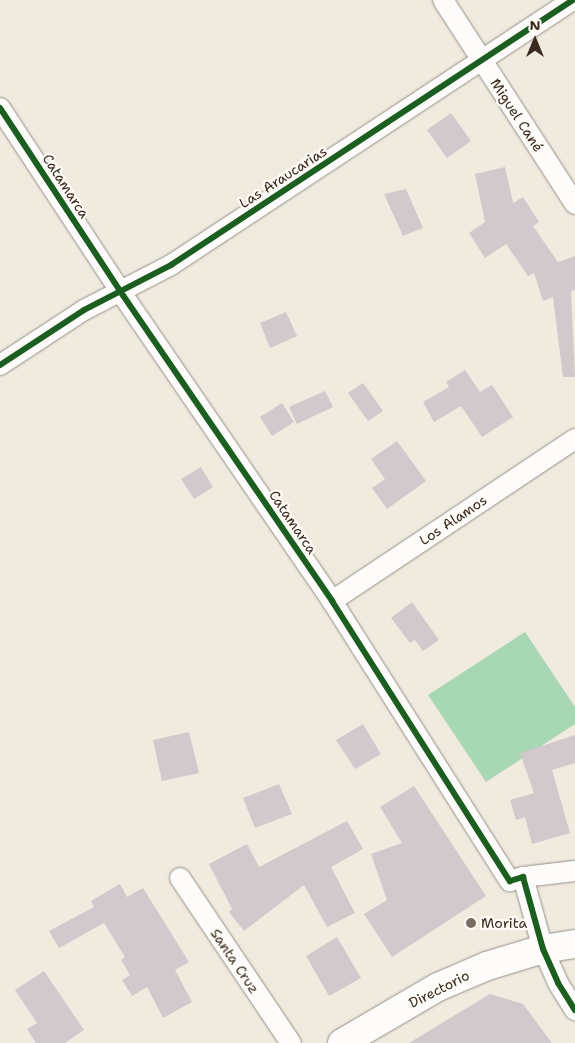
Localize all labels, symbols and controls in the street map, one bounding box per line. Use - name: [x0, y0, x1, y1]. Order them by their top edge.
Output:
- north arrow: [510, 15, 560, 65]
- text: N: [529, 16, 541, 34]
- street label: Miguel Cané: [487, 75, 547, 155]
- street label: Las Araucarias: [236, 142, 330, 212]
- street label: Catamarca: [39, 151, 93, 221]
- street label: Catamarca: [266, 487, 320, 557]
- street label: Los Alamos: [416, 491, 490, 549]
- place label: Morita: [481, 915, 527, 931]
- marker: Morita: [465, 917, 477, 929]
- street label: Santa Cruz: [207, 925, 263, 997]
- street label: Directorio: [406, 967, 472, 1011]

